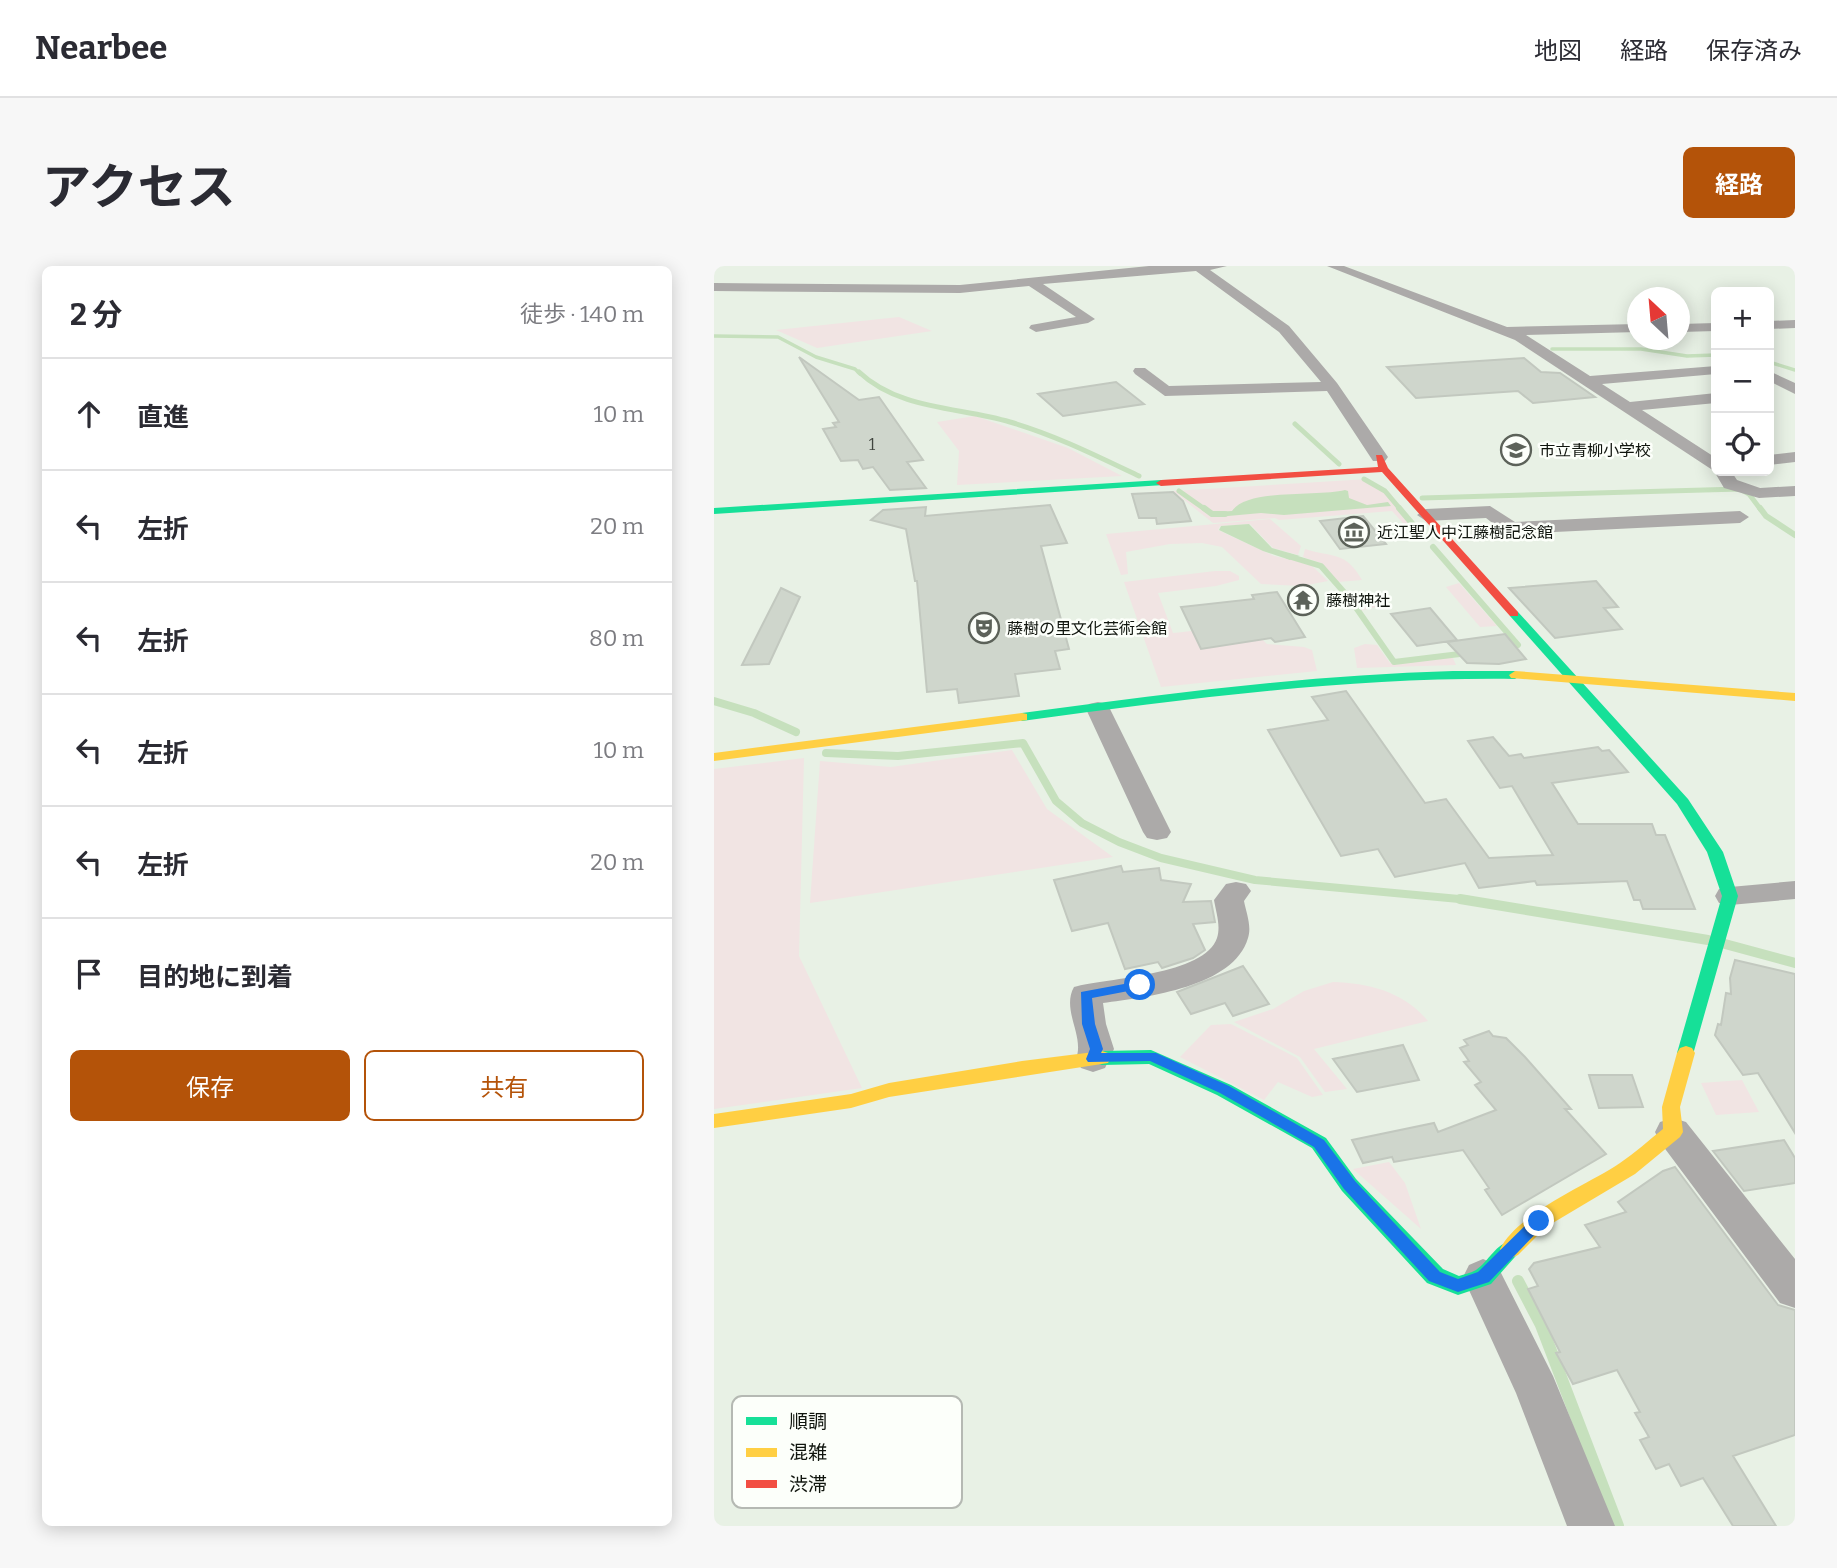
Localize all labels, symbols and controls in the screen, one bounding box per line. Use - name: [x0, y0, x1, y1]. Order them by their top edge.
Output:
- text: Nearbee: [35, 28, 167, 68]
- text: 地図: [1534, 37, 1582, 65]
- text: 経路: [1620, 37, 1668, 65]
- text: 保存済み: [1706, 37, 1802, 65]
- button: 経路: [1683, 147, 1795, 218]
- text: アクセス: [42, 158, 236, 217]
- north arrow: [1627, 287, 1690, 350]
- map controls: [1711, 287, 1774, 476]
- button: +: [1711, 287, 1774, 350]
- text: 2 分: [70, 297, 122, 333]
- text: 徒歩 · 140 m: [520, 300, 644, 328]
- button: −: [1711, 350, 1774, 413]
- icon: ahead: [70, 395, 108, 433]
- text: 10 m: [593, 400, 644, 428]
- text: 直進: [137, 402, 189, 433]
- button: locate: [1711, 413, 1774, 476]
- school or university icon: 市立青柳小学校: [1499, 433, 1533, 467]
- house number: 1: [869, 435, 876, 454]
- place label: 市立青柳小学校: [1539, 441, 1651, 460]
- icon: left: [70, 507, 108, 545]
- text: 20 m: [590, 512, 644, 540]
- text: 左折: [137, 514, 189, 545]
- museum icon: 近江聖人中江藤樹記念館: [1337, 515, 1371, 549]
- place label: 近江聖人中江藤樹記念館: [1377, 523, 1553, 542]
- temple icon: 藤樹神社: [1286, 583, 1320, 617]
- place label: 藤樹神社: [1326, 591, 1390, 610]
- theatre icon: 藤樹の里文化芸術会館: [967, 611, 1001, 645]
- icon: left: [70, 619, 108, 657]
- place label: 藤樹の里文化芸術会館: [1007, 619, 1167, 638]
- text: 80 m: [589, 624, 644, 652]
- text: 左折: [137, 626, 189, 657]
- icon: left: [70, 731, 108, 769]
- text: 10 m: [593, 736, 644, 764]
- text: 左折: [137, 738, 189, 769]
- icon: left: [70, 843, 108, 881]
- text: 20 m: [590, 848, 644, 876]
- text: 左折: [137, 850, 189, 881]
- icon: arrive: [70, 955, 108, 993]
- text: 目的地に到着: [137, 962, 293, 993]
- route start: [1124, 969, 1155, 1000]
- button: 保存: [70, 1050, 350, 1121]
- button: 共有: [364, 1050, 644, 1121]
- route end: [1523, 1205, 1554, 1236]
- legend: [732, 1396, 962, 1508]
- text: 順調: [789, 1410, 827, 1433]
- text: 混雑: [789, 1441, 827, 1464]
- text: 渋滞: [789, 1473, 827, 1496]

